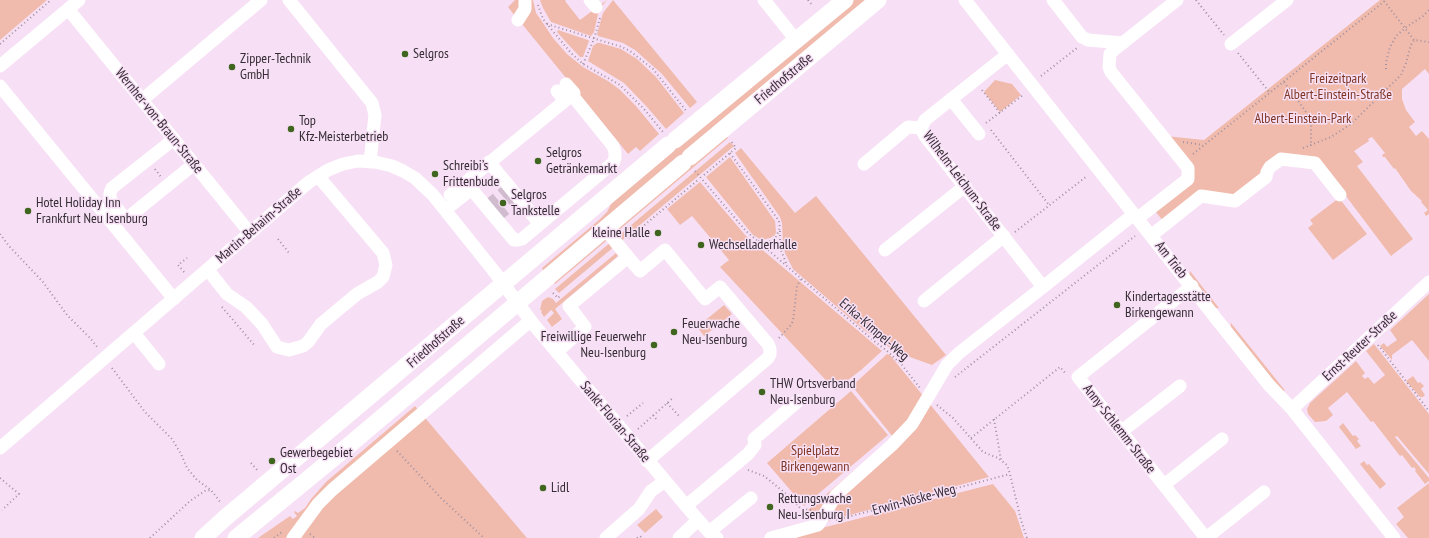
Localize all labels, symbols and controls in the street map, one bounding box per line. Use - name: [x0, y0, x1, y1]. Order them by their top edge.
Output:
- place label: Selgros: [413, 46, 449, 62]
- marker: Selgros: [400, 49, 410, 59]
- street label: Friedhofstraße: [751, 50, 817, 108]
- place label: Zipper-Technik GmbH: [240, 51, 311, 84]
- marker: Zipper-Technik GmbH: [227, 62, 237, 72]
- street label: Wernher-von-Braun-Straße: [111, 65, 207, 177]
- park label: Freizeitpark Albert-Einstein-Straße: [1284, 71, 1392, 104]
- park label: Albert-Einstein-Park: [1254, 111, 1352, 127]
- place label: Top Kfz-Meisterbetrieb: [299, 113, 388, 146]
- marker: Top Kfz-Meisterbetrieb: [286, 124, 296, 134]
- street label: Wilhelm-Leichum-Straße: [919, 128, 1005, 234]
- place label: Selgros Getränkemarkt: [546, 145, 617, 178]
- marker: Selgros Getränkemarkt: [533, 156, 543, 166]
- place label: Schreibi’s Frittenbude: [443, 158, 499, 190]
- marker: Schreibi’s Frittenbude: [430, 169, 440, 179]
- street label: Martin-Behaim-Straße: [213, 183, 305, 267]
- place label: Selgros Tankstelle: [511, 187, 560, 220]
- place label: Hotel Holiday Inn Frankfurt Neu Isenburg: [36, 195, 148, 228]
- marker: Selgros Tankstelle: [498, 198, 508, 208]
- marker: Hotel Holiday Inn Frankfurt Neu Isenburg: [23, 206, 33, 216]
- place label: kleine Halle: [592, 225, 650, 241]
- marker: kleine Halle: [653, 228, 663, 238]
- place label: Wechselladerhalle: [709, 237, 797, 253]
- street label: Am Trieb: [1151, 238, 1191, 282]
- marker: Wechselladerhalle: [696, 240, 706, 250]
- place label: Kindertagesstätte Birkengewann: [1125, 289, 1211, 322]
- street label: Erika-Kimpel-Weg: [836, 295, 912, 365]
- marker: Kindertagesstätte Birkengewann: [1112, 300, 1122, 310]
- street label: Ernst-Reuter-Straße: [1319, 307, 1401, 385]
- street label: Friedhofstraße: [404, 312, 468, 372]
- place label: Feuerwache Neu-Isenburg: [682, 316, 747, 348]
- marker: Feuerwache Neu-Isenburg: [669, 327, 679, 337]
- place label: Freiwillige Feuerwehr Neu-Isenburg: [541, 329, 646, 362]
- marker: Freiwillige Feuerwehr Neu-Isenburg: [649, 340, 659, 350]
- place label: THW Ortsverband Neu-Isenburg: [770, 376, 856, 408]
- street label: Sankt-Florian-Straße: [576, 378, 654, 466]
- street label: Anny-Schlemm-Straße: [1079, 381, 1159, 477]
- marker: THW Ortsverband Neu-Isenburg: [757, 387, 767, 397]
- park label: Spielplatz Birkengewann: [781, 443, 849, 476]
- place label: Gewerbegebiet Ost: [280, 445, 353, 478]
- marker: Gewerbegebiet Ost: [267, 456, 277, 466]
- place label: Lidl: [551, 480, 569, 496]
- street label: Erwin-Nöske-Weg: [871, 481, 957, 519]
- marker: Lidl: [538, 483, 548, 493]
- place label: Rettungswache Neu-Isenburg I: [778, 491, 851, 524]
- marker: Rettungswache Neu-Isenburg I: [765, 502, 775, 512]

